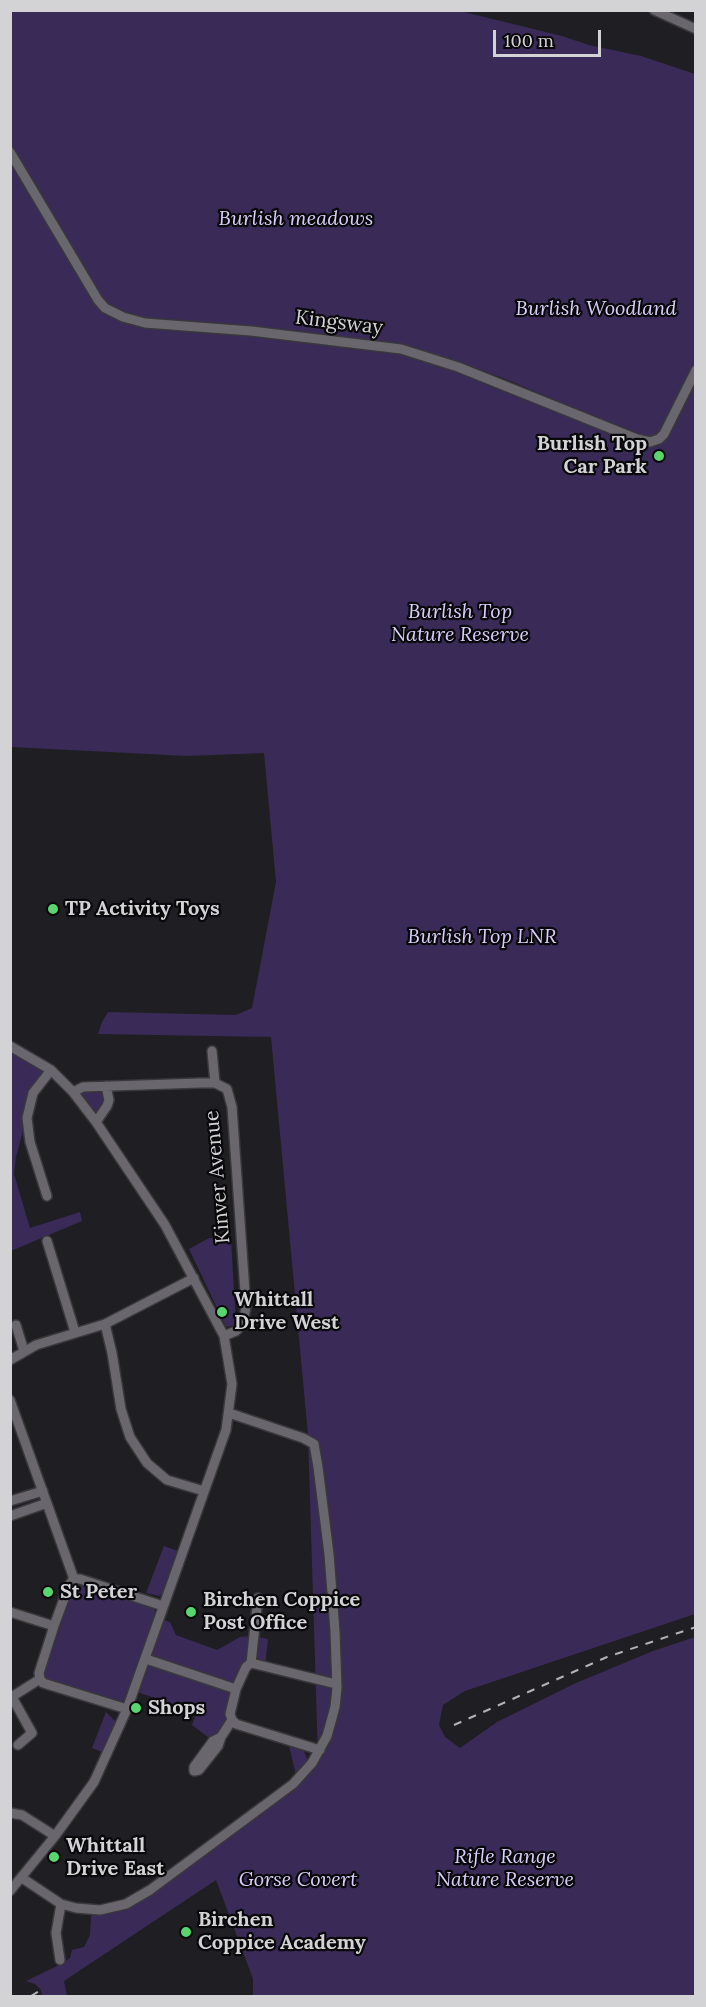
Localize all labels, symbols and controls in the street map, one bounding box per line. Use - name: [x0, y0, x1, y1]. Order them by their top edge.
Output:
- scale bar: [496, 18, 604, 56]
- text: 100 m: [504, 29, 554, 52]
- park label: Burlish meadows: [219, 207, 373, 231]
- park label: Burlish Woodland: [515, 297, 677, 321]
- street label: Kingsway: [294, 306, 384, 340]
- place label: Burlish Top Car Park: [537, 432, 647, 479]
- marker: Burlish Top Car Park: [652, 449, 666, 463]
- park label: Burlish Top Nature Reserve: [391, 600, 529, 647]
- place label: TP Activity Toys: [65, 897, 220, 921]
- marker: TP Activity Toys: [46, 902, 60, 916]
- park label: Burlish Top LNR: [408, 925, 556, 949]
- street label: Kinver Avenue: [200, 1109, 236, 1245]
- place label: Whittall Drive West: [234, 1288, 339, 1335]
- marker: Whittall Drive West: [215, 1305, 229, 1319]
- place label: St Peter: [60, 1580, 137, 1604]
- marker: St Peter: [41, 1585, 55, 1599]
- place label: Birchen Coppice Post Office: [203, 1588, 360, 1635]
- marker: Birchen Coppice Post Office: [184, 1605, 198, 1619]
- place label: Shops: [148, 1696, 205, 1720]
- marker: Shops: [129, 1701, 143, 1715]
- place label: Whittall Drive East: [66, 1834, 165, 1881]
- park label: Rifle Range Nature Reserve: [436, 1845, 574, 1892]
- marker: Whittall Drive East: [47, 1850, 61, 1864]
- park label: Gorse Covert: [239, 1868, 357, 1892]
- place label: Birchen Coppice Academy: [198, 1908, 366, 1955]
- marker: Birchen Coppice Academy: [179, 1925, 193, 1939]

